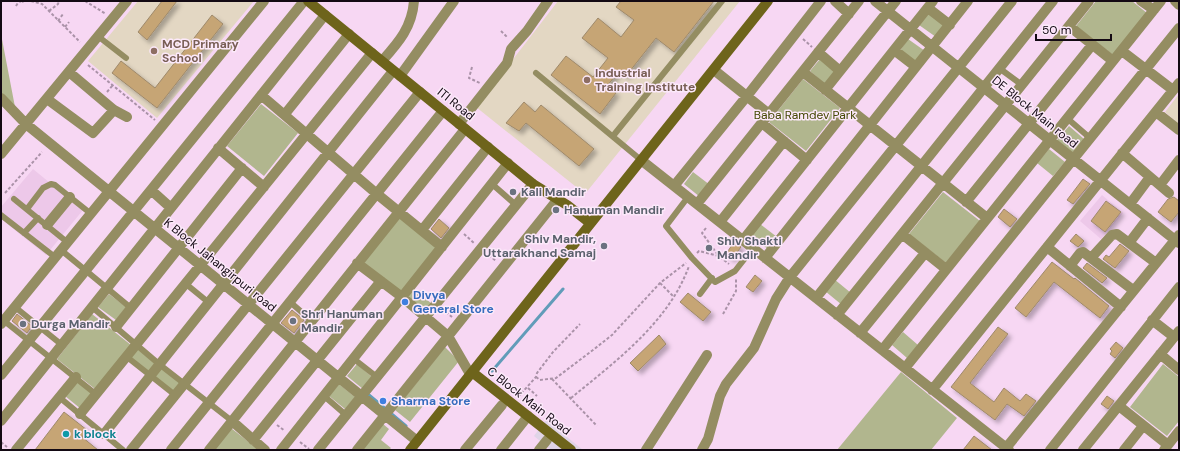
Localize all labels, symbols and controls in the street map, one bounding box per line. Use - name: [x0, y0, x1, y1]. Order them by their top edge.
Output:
- scale bar: [1036, 16, 1111, 42]
- text: 50 m: [1042, 22, 1071, 38]
- place label: MCD Primary School: [162, 36, 240, 66]
- marker: MCD Primary School: [149, 46, 159, 56]
- place label: Industrial Training Institute: [595, 65, 695, 95]
- street label: DE Block Main road: [989, 72, 1081, 152]
- marker: Industrial Training Institute: [582, 75, 592, 85]
- street label: ITI Road: [434, 84, 478, 124]
- park label: Baba Ramdev Park: [754, 107, 856, 123]
- place label: Kali Mandir: [521, 184, 586, 200]
- marker: Kali Mandir: [508, 187, 518, 197]
- place label: Hanuman Mandir: [564, 202, 664, 218]
- marker: Hanuman Mandir: [551, 205, 561, 215]
- street label: K Block Jahangirpuri road: [160, 215, 280, 315]
- place label: Shiv Mandir, Uttarakhand Samaj: [483, 231, 596, 261]
- place label: Shiv Shakti Mandir: [717, 233, 782, 263]
- marker: Shiv Mandir, Uttarakhand Samaj: [599, 241, 609, 251]
- marker: Shiv Shakti Mandir: [704, 243, 714, 253]
- place label: Divya General Store: [413, 287, 494, 317]
- marker: Divya General Store: [400, 297, 410, 307]
- place label: Shri Hanuman Mandir: [301, 306, 383, 336]
- place label: Durga Mandir: [31, 316, 110, 332]
- marker: Shri Hanuman Mandir: [288, 316, 298, 326]
- marker: Durga Mandir: [18, 319, 28, 329]
- street label: C Block Main Road: [484, 363, 574, 439]
- place label: Sharma Store: [391, 393, 470, 409]
- marker: Sharma Store: [378, 396, 388, 406]
- place label: k block: [74, 426, 116, 442]
- marker: k block: [61, 429, 71, 439]

